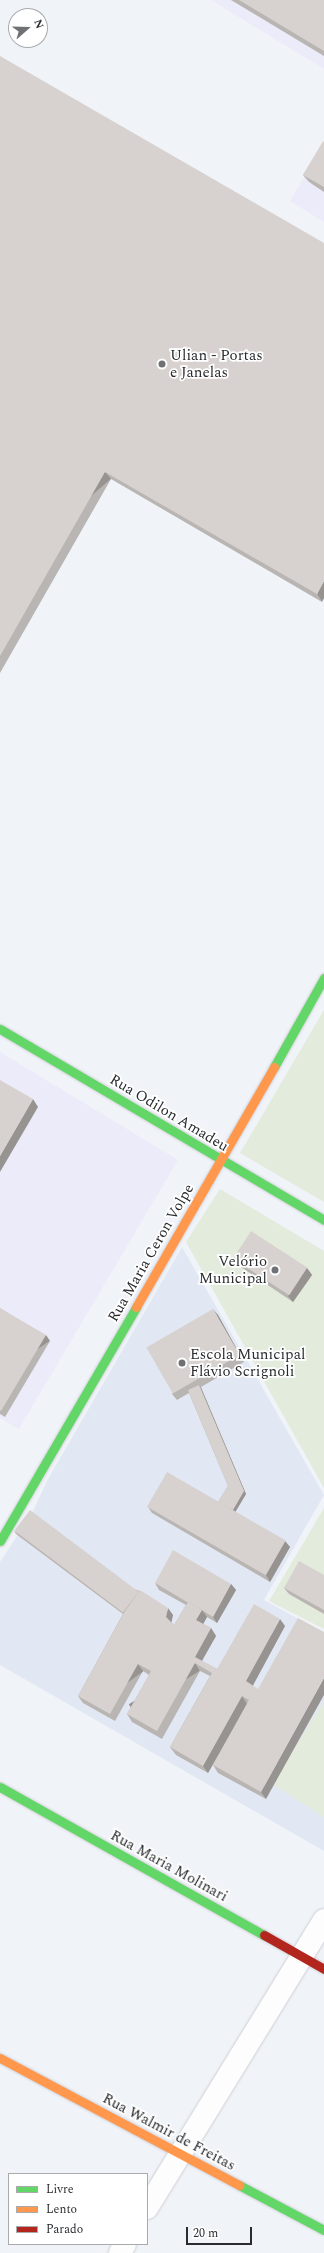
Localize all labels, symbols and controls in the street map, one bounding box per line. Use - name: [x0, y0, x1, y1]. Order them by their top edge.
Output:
- north arrow: [8, 8, 48, 48]
- text: N: [29, 17, 48, 31]
- place label: Ulian - Portas e Janelas: [170, 346, 263, 381]
- marker: Ulian - Portas e Janelas: [157, 359, 167, 369]
- street label: Rua Odilon Amadeu: [106, 1071, 232, 1155]
- street label: Rua Maria Ceron Volpe: [104, 1181, 198, 1325]
- place label: Velório Municipal: [199, 1252, 267, 1287]
- marker: Velório Municipal: [270, 1265, 280, 1275]
- place label: Escola Municipal Flávio Scrignoli: [190, 1345, 305, 1380]
- marker: Escola Municipal Flávio Scrignoli: [177, 1358, 187, 1368]
- street label: Rua Maria Molinari: [107, 1826, 231, 1906]
- street label: Rua Walmir de Freitas: [99, 2089, 239, 2175]
- legend: [8, 2173, 148, 2245]
- text: Livre: [46, 2180, 74, 2199]
- text: Lento: [46, 2200, 77, 2219]
- scale bar: [188, 2219, 254, 2245]
- text: Parado: [46, 2220, 83, 2239]
- text: 20 m: [193, 2224, 218, 2243]

